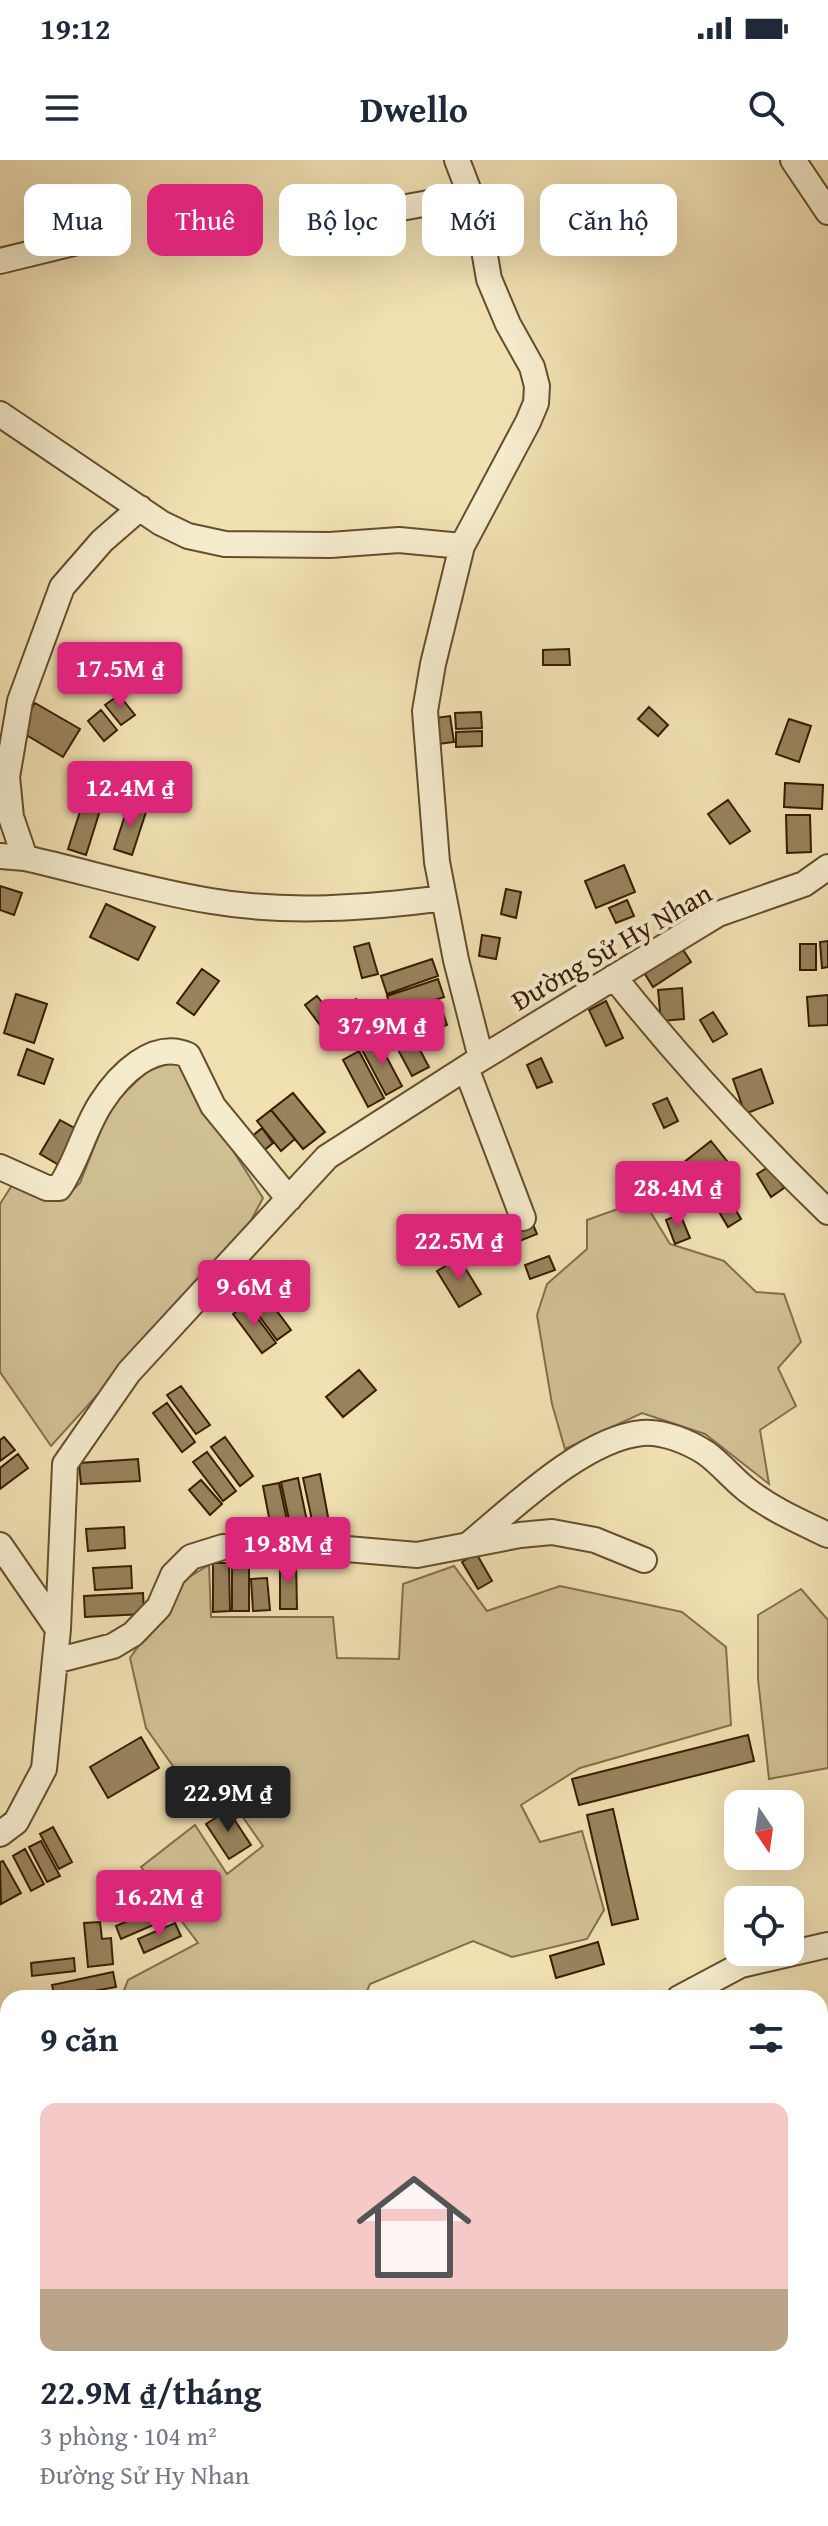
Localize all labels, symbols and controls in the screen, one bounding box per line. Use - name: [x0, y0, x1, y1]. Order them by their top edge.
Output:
- text: 19:12: [40, 6, 111, 50]
- text: Dwello: [360, 82, 468, 135]
- icon: menu: [40, 86, 84, 130]
- icon: search: [744, 86, 788, 130]
- chip: Mua: [24, 184, 131, 256]
- chip: Thuê: [147, 184, 263, 256]
- chip: Bộ lọc: [279, 184, 406, 256]
- chip: Mới: [422, 184, 524, 256]
- chip: Căn hộ: [540, 184, 677, 256]
- pin: 17.5M ₫: [46, 642, 194, 710]
- text: 17.5M ₫: [75, 648, 165, 687]
- pin: 12.4M ₫: [56, 761, 204, 829]
- text: 12.4M ₫: [85, 767, 175, 806]
- street label: Đường Sử Hy Nhan: [503, 872, 719, 1020]
- pin: 37.9M ₫: [308, 999, 456, 1067]
- text: 37.9M ₫: [337, 1005, 427, 1044]
- pin: 28.4M ₫: [604, 1161, 752, 1229]
- text: 28.4M ₫: [633, 1167, 723, 1206]
- pin: 22.5M ₫: [385, 1214, 533, 1282]
- text: 22.5M ₫: [414, 1220, 504, 1259]
- pin: 9.6M ₫: [189, 1260, 319, 1328]
- text: 9.6M ₫: [216, 1266, 292, 1305]
- pin: 19.8M ₫: [214, 1517, 362, 1585]
- text: 19.8M ₫: [243, 1523, 333, 1562]
- pin: 22.9M ₫: [154, 1766, 302, 1834]
- text: 22.9M ₫: [183, 1772, 273, 1811]
- north arrow: [724, 1790, 804, 1870]
- map controls: [724, 1790, 804, 1966]
- pin: 16.2M ₫: [85, 1870, 233, 1938]
- text: 16.2M ₫: [114, 1876, 204, 1915]
- button: locate: [724, 1886, 804, 1966]
- text: 9 căn: [40, 2014, 118, 2063]
- icon: filters: [744, 2016, 788, 2060]
- icon: home: [342, 2155, 486, 2299]
- text: 22.9M ₫/tháng: [40, 2367, 261, 2416]
- text: 3 phòng · 104 m²: [40, 2416, 217, 2455]
- text: Đường Sử Hy Nhan: [40, 2455, 249, 2494]

